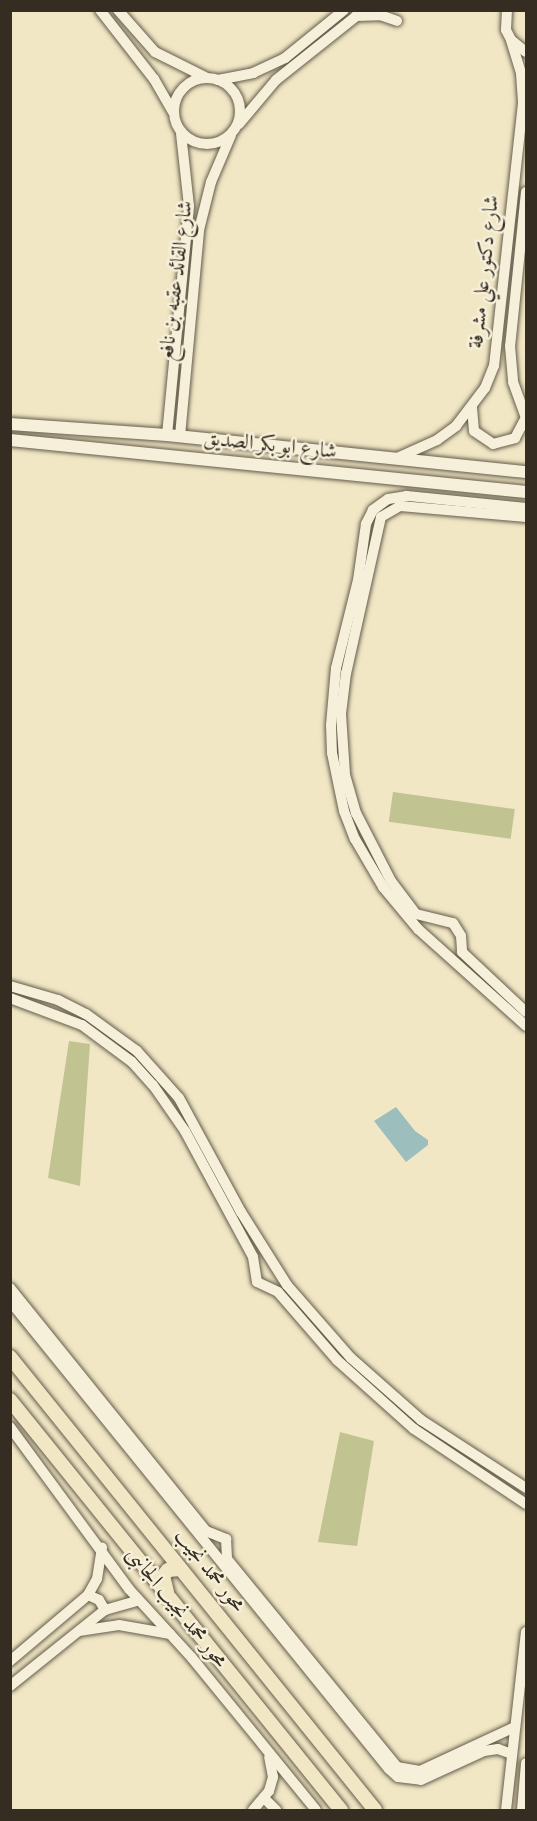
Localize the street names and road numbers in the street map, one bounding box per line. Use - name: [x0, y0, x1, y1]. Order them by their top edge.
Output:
- street label: شارع دكتور علي مشرفة: [464, 194, 506, 350]
- street label: شارع القائد عقبه بن نافع: [155, 200, 199, 362]
- street label: شارع ابو بكر الصديق: [202, 426, 338, 466]
- street label: محور محمد نجيب: [168, 1524, 250, 1618]
- street label: محور محمد نجيب الجانبى: [120, 1543, 232, 1673]

